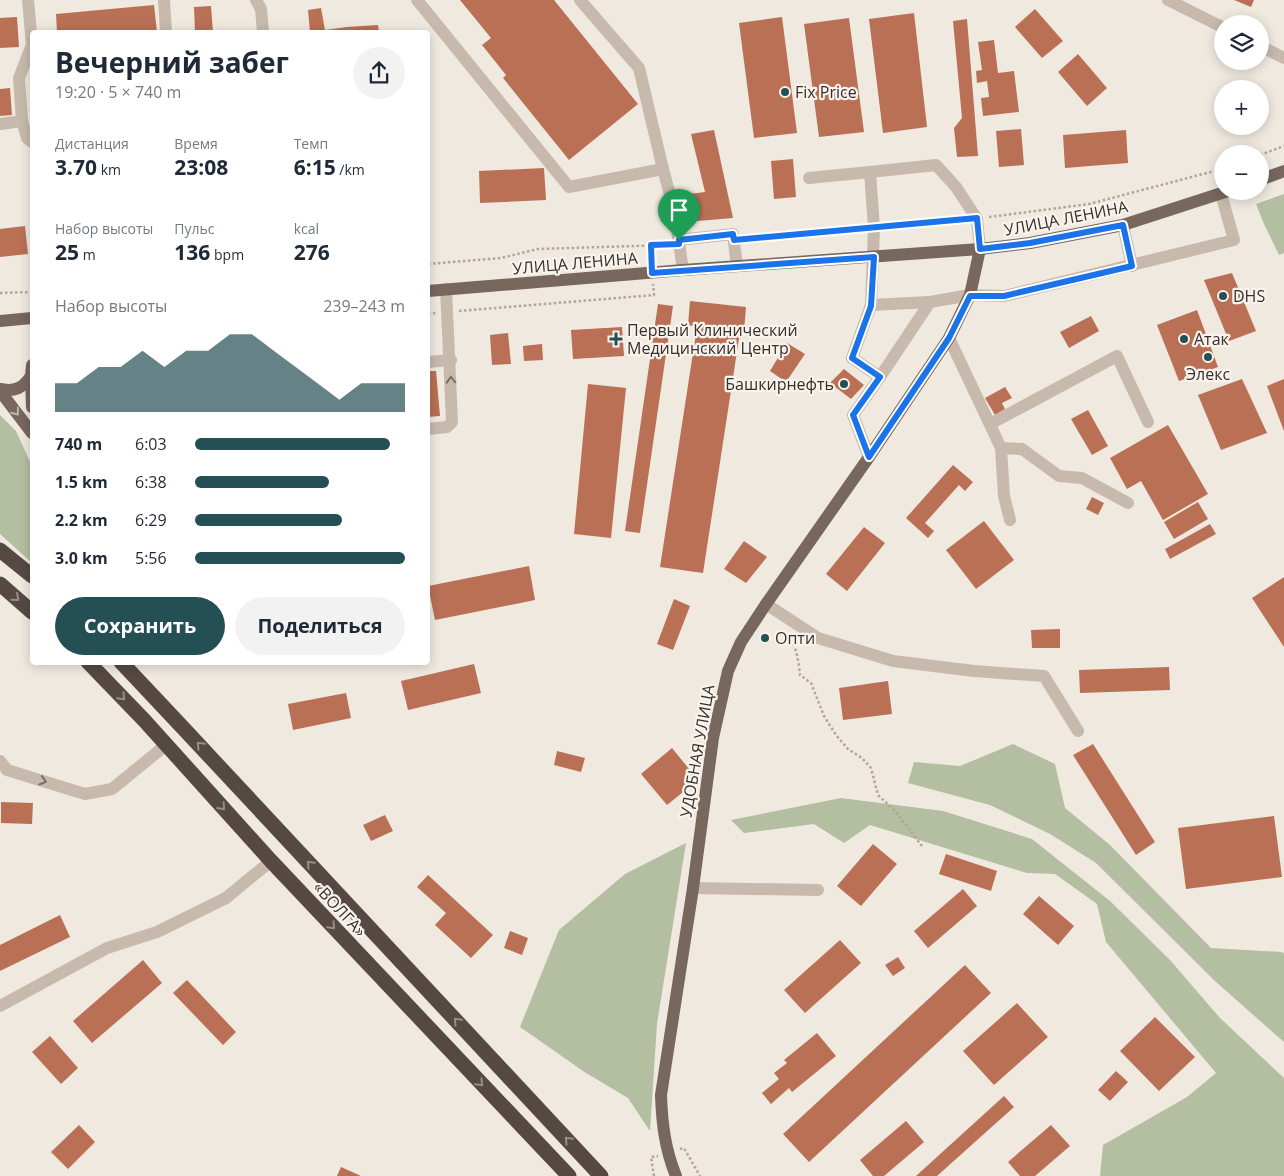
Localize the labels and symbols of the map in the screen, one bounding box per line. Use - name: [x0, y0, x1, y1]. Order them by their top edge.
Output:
- place label: Fix Price: [795, 81, 857, 103]
- marker: Fix Price: [779, 86, 791, 98]
- pin: [658, 189, 700, 240]
- street label: УЛИЦА ЛЕНИНА: [1002, 195, 1130, 241]
- street label: УЛИЦА ЛЕНИНА: [512, 247, 639, 279]
- place label: DHS: [1233, 285, 1265, 307]
- marker: DHS: [1217, 290, 1229, 302]
- place label: Первый Клинический Медицинский Центр: [627, 319, 798, 359]
- place label: Атак: [1194, 328, 1230, 350]
- marker: Первый Клинический Медицинский Центр: [609, 332, 623, 346]
- marker: Атак: [1178, 333, 1190, 345]
- marker: Элекс: [1202, 351, 1214, 363]
- place label: Элекс: [1186, 363, 1230, 385]
- place label: Башкирнефть: [725, 373, 834, 395]
- one-way arrow: [446, 376, 457, 384]
- marker: Башкирнефть: [838, 378, 850, 390]
- one-way arrow: [11, 406, 19, 415]
- one-way arrow: [11, 593, 20, 602]
- place label: Опти: [775, 627, 815, 649]
- marker: Опти: [759, 632, 771, 644]
- street label: УДОБНАЯ УЛИЦА: [674, 682, 720, 819]
- one-way arrow: [116, 692, 125, 701]
- one-way arrow: [196, 742, 205, 751]
- one-way arrow: [38, 775, 47, 785]
- one-way arrow: [216, 802, 225, 811]
- one-way arrow: [307, 861, 316, 870]
- street label: «ВОЛГА»: [309, 877, 371, 942]
- one-way arrow: [326, 921, 335, 930]
- one-way arrow: [454, 1018, 463, 1027]
- one-way arrow: [474, 1077, 483, 1086]
- one-way arrow: [565, 1137, 574, 1146]

